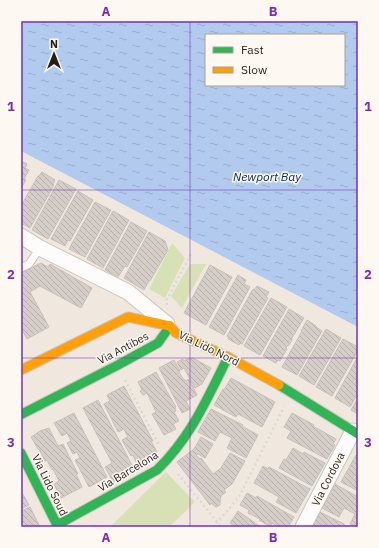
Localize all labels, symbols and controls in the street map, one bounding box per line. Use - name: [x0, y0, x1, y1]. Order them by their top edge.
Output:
- text: A: [102, 3, 111, 20]
- text: B: [269, 3, 278, 20]
- north arrow: [34, 34, 74, 74]
- legend: [205, 34, 345, 86]
- text: N: [50, 37, 58, 51]
- text: Fast: [241, 42, 264, 57]
- text: Slow: [241, 62, 267, 77]
- text: 1: [7, 98, 15, 115]
- text: 1: [364, 98, 372, 115]
- water label: Newport Bay: [233, 169, 302, 184]
- text: 2: [7, 266, 15, 283]
- text: 2: [364, 266, 372, 283]
- street label: Via Lido Nord: [176, 327, 242, 369]
- street label: Via Antibes: [95, 329, 151, 367]
- text: 3: [7, 434, 15, 451]
- text: 3: [364, 434, 372, 451]
- street label: Via Barcelona: [95, 447, 161, 494]
- street label: Via Cordova: [308, 450, 348, 508]
- street label: Via Lido Soud: [29, 452, 71, 518]
- text: A: [102, 529, 111, 546]
- text: B: [269, 529, 278, 546]

